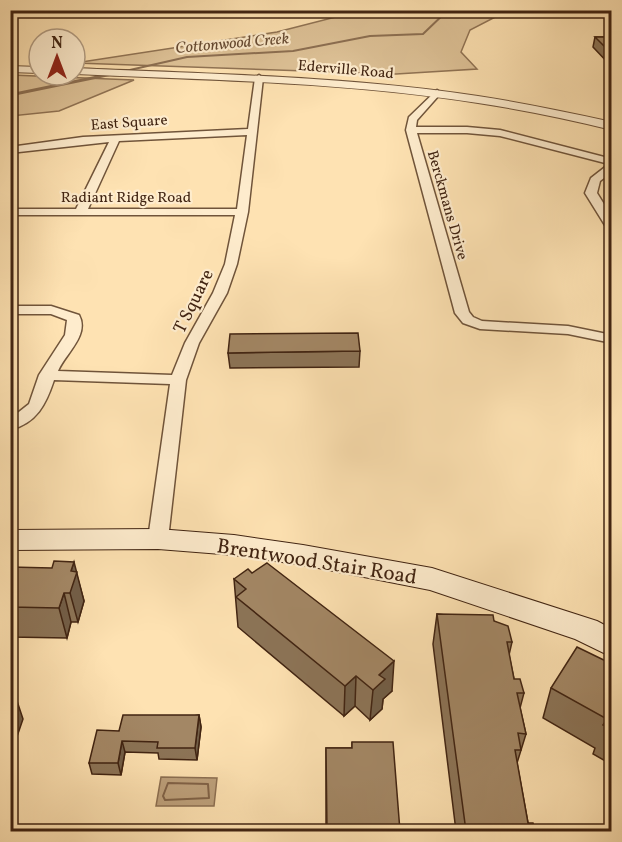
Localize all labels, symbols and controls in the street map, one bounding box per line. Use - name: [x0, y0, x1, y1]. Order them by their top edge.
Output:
- north arrow: [27, 27, 87, 87]
- water label: Cottonwood Creek: [174, 28, 290, 60]
- text: N: [51, 33, 63, 55]
- street label: Ederville Road: [297, 56, 395, 85]
- street label: East Square: [90, 110, 168, 137]
- street label: Berckmans Drive: [421, 148, 472, 263]
- street label: Radiant Ridge Road: [61, 188, 191, 209]
- street label: T Square: [168, 265, 221, 338]
- street label: Brentwood Stair Road: [215, 532, 419, 593]

